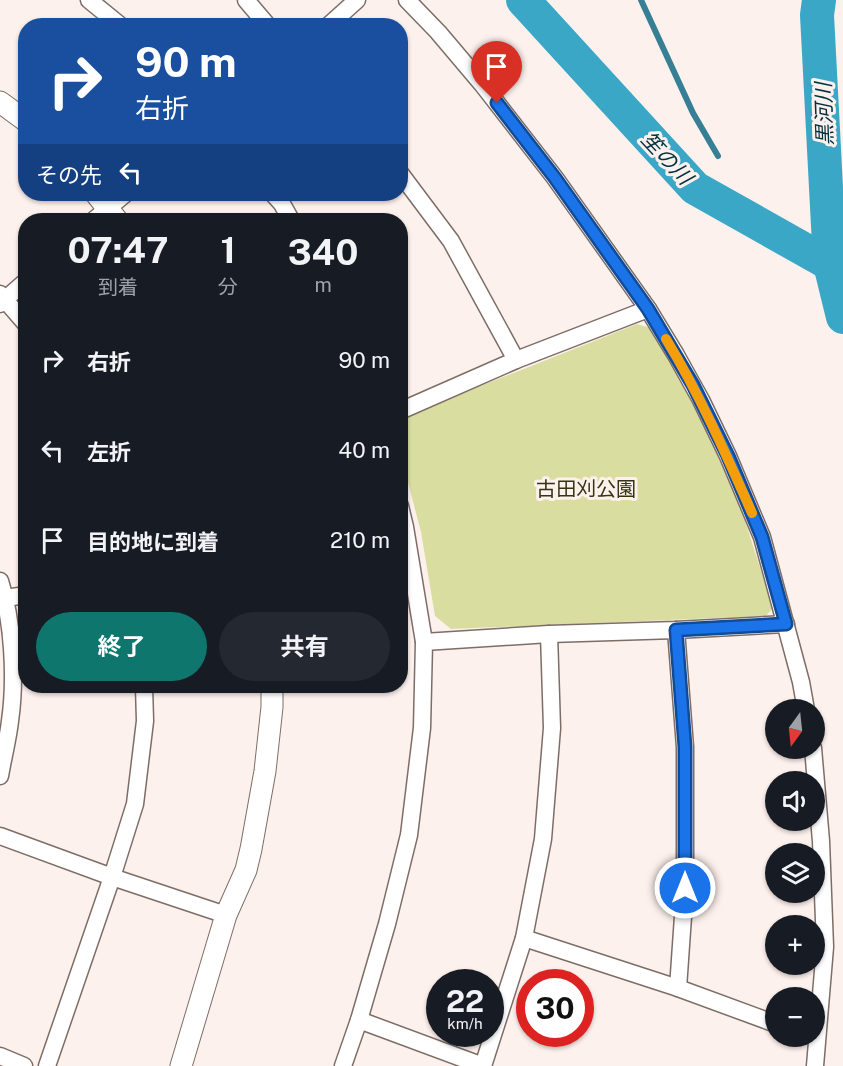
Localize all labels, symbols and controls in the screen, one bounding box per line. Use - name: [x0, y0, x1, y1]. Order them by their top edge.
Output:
- text: 90 m: [135, 37, 237, 86]
- pin: [471, 41, 522, 103]
- icon: right: [36, 42, 114, 120]
- icon: arrive: [480, 50, 513, 83]
- water label: 黒河川: [810, 80, 838, 146]
- text: 右折: [135, 92, 189, 124]
- water label: 笙の川: [636, 126, 699, 191]
- icon: left: [114, 156, 147, 189]
- text: その先: [36, 162, 102, 188]
- text: 07:47: [68, 229, 169, 271]
- text: 1: [220, 229, 236, 271]
- text: 340: [288, 231, 358, 273]
- text: m: [314, 273, 332, 297]
- text: 到着: [98, 275, 138, 299]
- text: 分: [218, 275, 238, 299]
- icon: right: [36, 344, 69, 377]
- text: 90 m: [339, 347, 390, 373]
- text: 右折: [87, 349, 131, 375]
- icon: left: [36, 434, 69, 467]
- text: 40 m: [338, 437, 390, 463]
- text: 左折: [87, 439, 131, 465]
- park label: 古田刈公園: [536, 477, 636, 501]
- icon: arrive: [36, 524, 69, 557]
- text: 210 m: [330, 527, 390, 553]
- text: 目的地に到着: [87, 529, 219, 555]
- button: 終了: [36, 612, 207, 681]
- button: 共有: [219, 612, 390, 681]
- north arrow: [765, 699, 825, 759]
- map controls: [765, 699, 825, 1047]
- button: sound: [765, 771, 825, 831]
- button: layers: [765, 843, 825, 903]
- position arrow: [653, 856, 717, 920]
- button: +: [765, 915, 825, 975]
- speed limit sign: 30: [516, 969, 594, 1047]
- text: 22: [446, 983, 484, 1019]
- button: −: [765, 987, 825, 1047]
- text: km/h: [447, 1015, 483, 1032]

